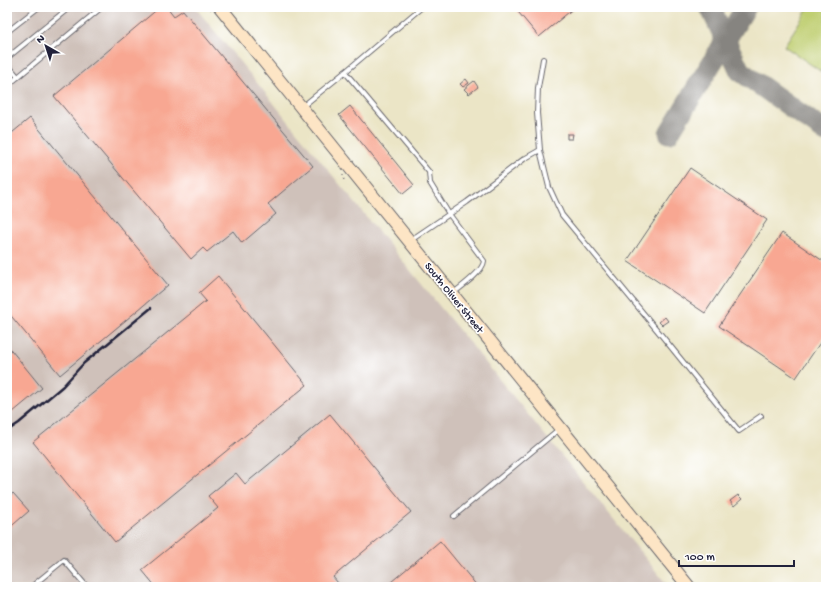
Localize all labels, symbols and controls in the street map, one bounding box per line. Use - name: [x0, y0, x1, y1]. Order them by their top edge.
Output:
- north arrow: [26, 26, 66, 66]
- text: N: [34, 33, 48, 47]
- street label: South Oliver Street: [421, 261, 486, 337]
- scale bar: [679, 542, 794, 568]
- text: 100 m: [684, 551, 715, 565]

